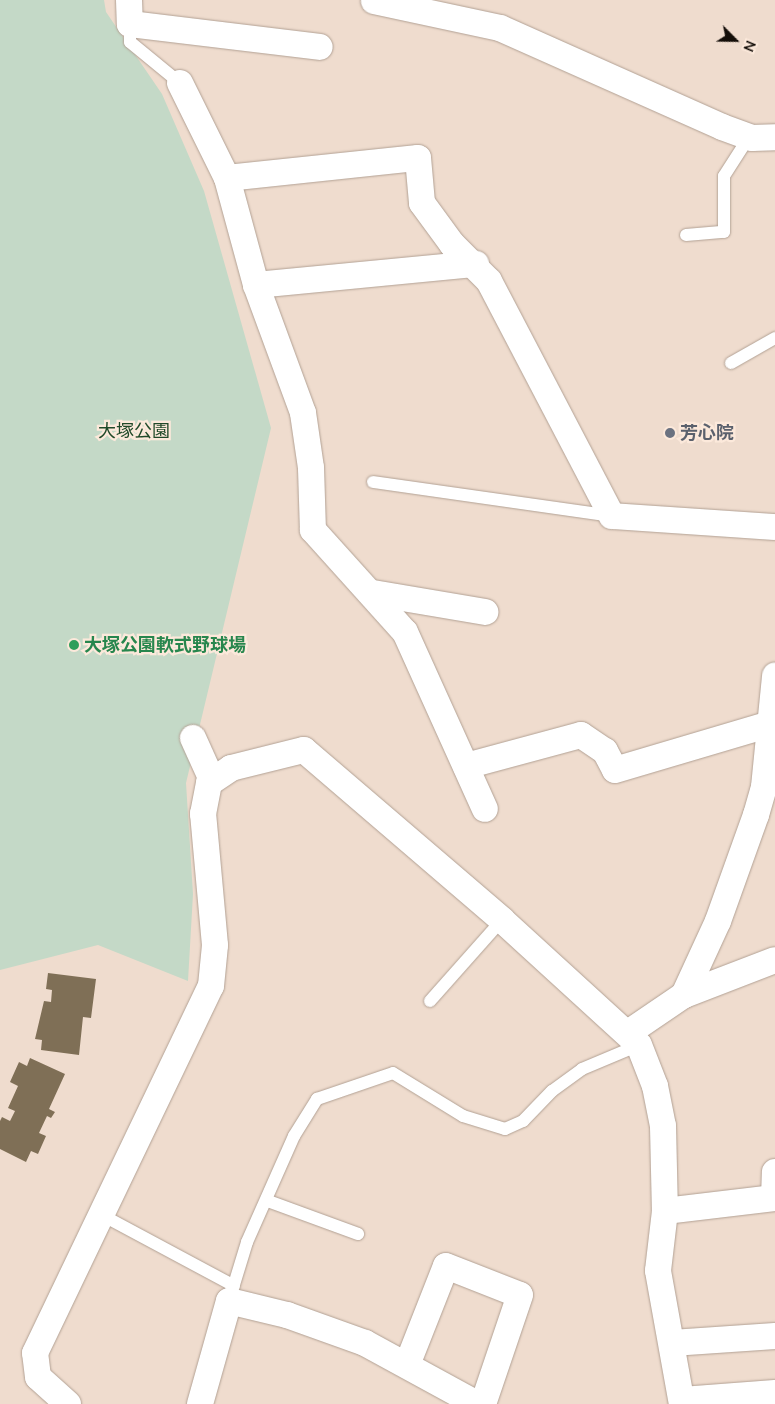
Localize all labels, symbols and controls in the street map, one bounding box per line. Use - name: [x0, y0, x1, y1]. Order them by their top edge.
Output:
- north arrow: [710, 15, 760, 65]
- text: N: [738, 38, 760, 55]
- park label: 大塚公園: [98, 420, 170, 442]
- place label: 芳心院: [680, 422, 734, 444]
- marker: 芳心院: [664, 427, 676, 439]
- place label: 大塚公園軟式野球場: [84, 634, 246, 656]
- marker: 大塚公園軟式野球場: [68, 639, 80, 651]

